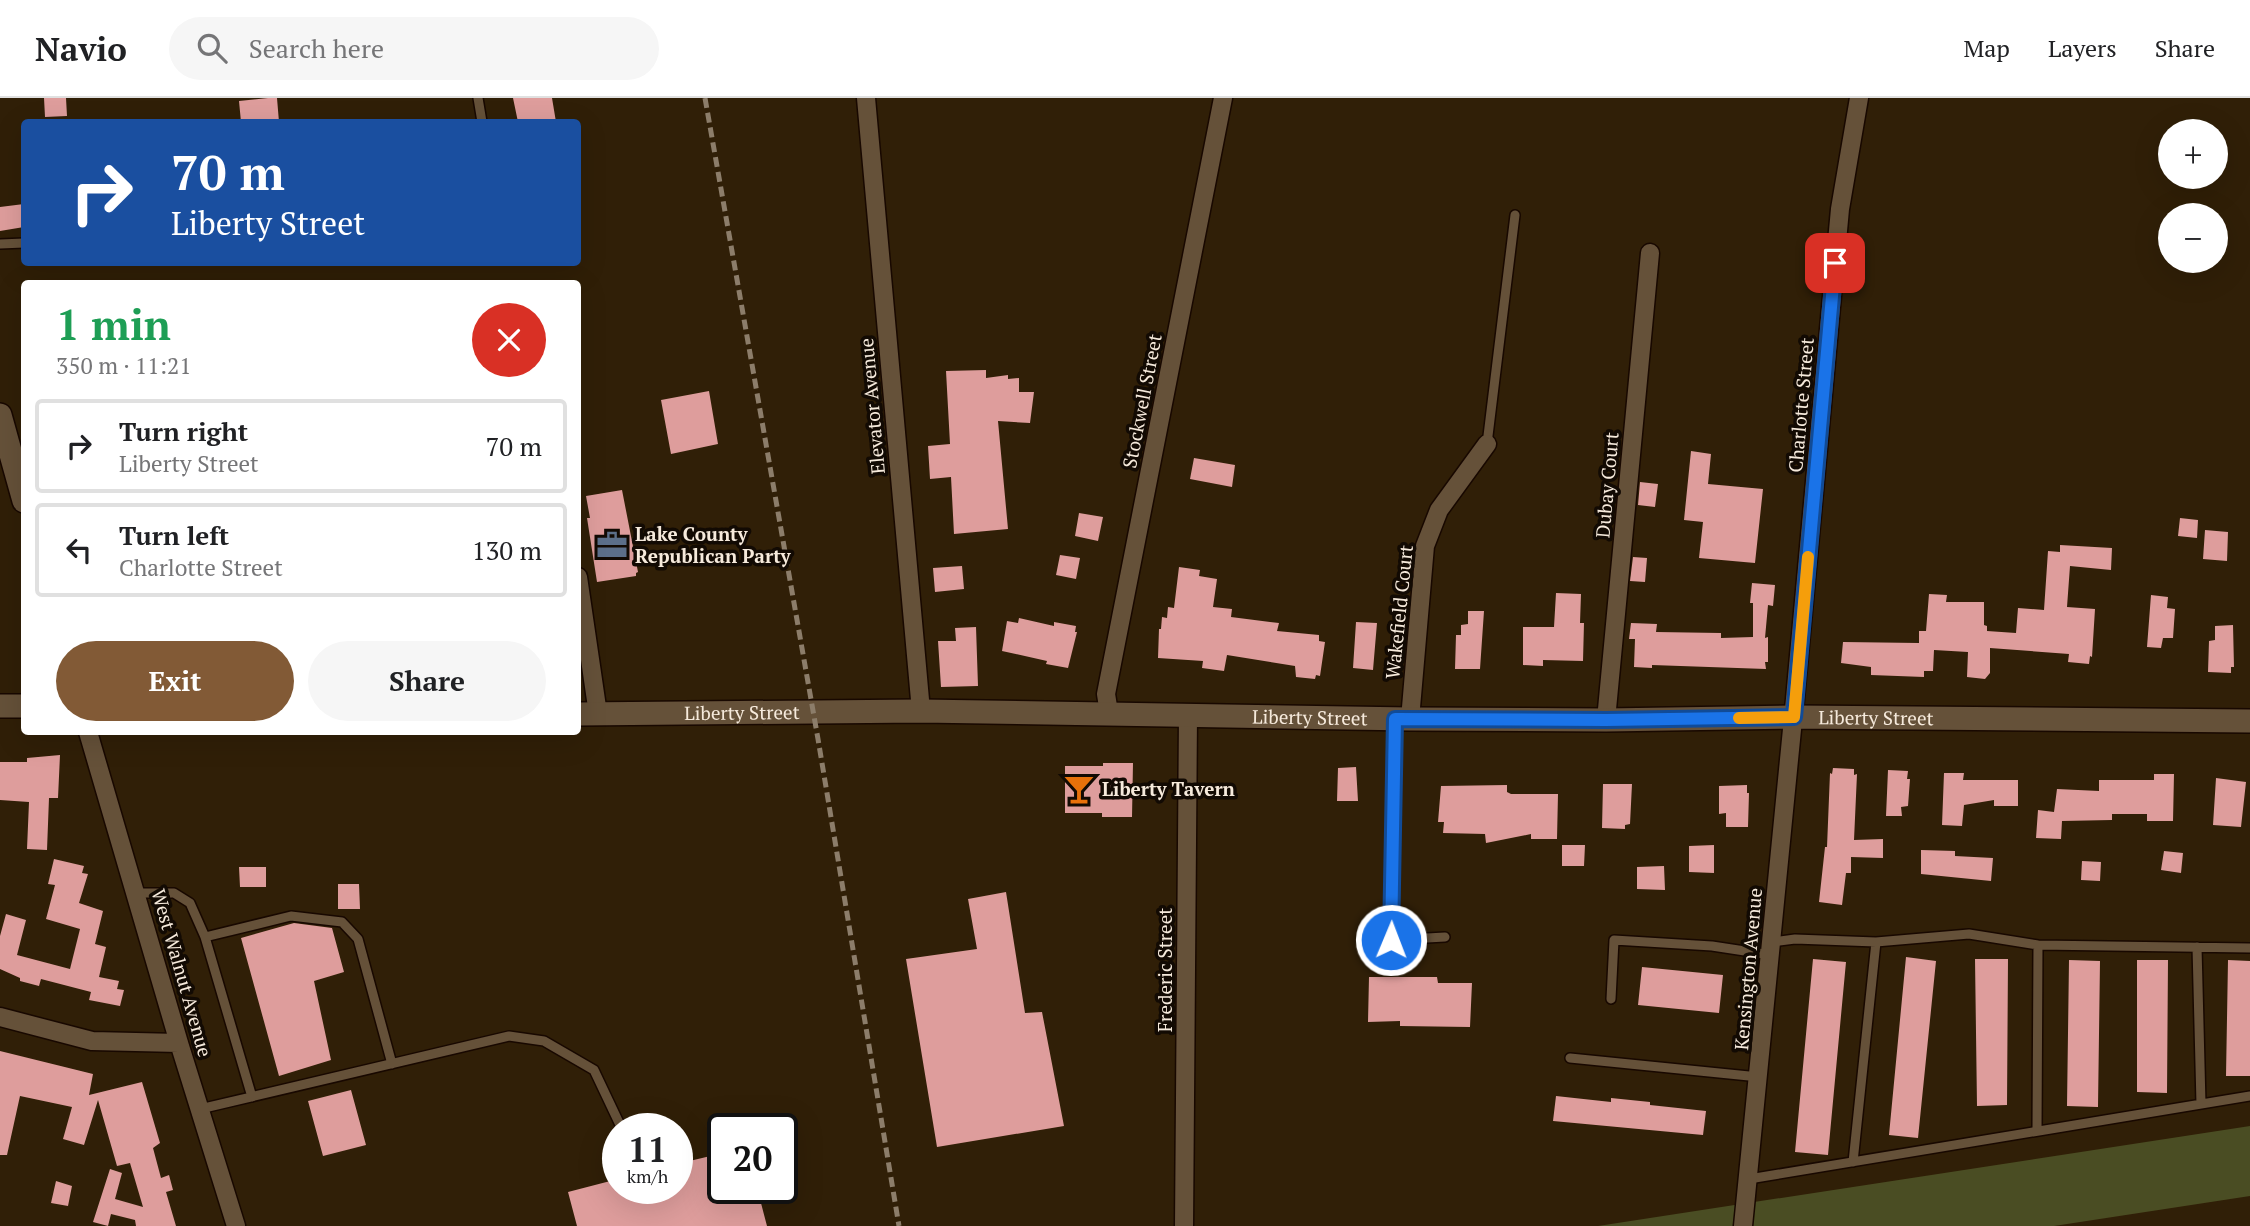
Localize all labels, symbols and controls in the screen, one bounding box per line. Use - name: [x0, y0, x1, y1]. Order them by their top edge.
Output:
- search box: [169, 17, 659, 80]
- text: Navio: [35, 27, 127, 70]
- icon: search: [193, 29, 231, 67]
- text: Search here: [249, 31, 384, 65]
- text: Map: [1963, 32, 2010, 64]
- text: Layers: [2048, 32, 2117, 64]
- text: Share: [2155, 32, 2215, 64]
- map controls: [2158, 119, 2228, 273]
- button: +: [2158, 119, 2228, 189]
- text: 70 m: [171, 139, 285, 204]
- icon: right: [56, 147, 147, 238]
- text: Liberty Street: [171, 202, 365, 244]
- button: −: [2158, 203, 2228, 273]
- pin: [1805, 233, 1865, 293]
- icon: arrive: [1816, 244, 1854, 282]
- text: 1 min: [56, 296, 171, 352]
- button: close: [472, 303, 546, 377]
- street label: Stockwell Street: [1116, 332, 1167, 470]
- street label: Charlotte Street: [1782, 336, 1819, 473]
- street label: Elevator Avenue: [853, 337, 890, 475]
- text: 350 m · 11:21: [56, 350, 191, 381]
- text: Turn right: [119, 414, 248, 448]
- icon: right: [60, 427, 98, 465]
- text: 70 m: [486, 429, 542, 463]
- street label: Dubay Court: [1589, 431, 1624, 539]
- text: Liberty Street: [119, 448, 259, 479]
- text: Turn left: [119, 518, 229, 552]
- place label: Lake County Republican Party: [635, 521, 792, 568]
- office icon: Lake County Republican Party: [595, 528, 629, 562]
- icon: left: [60, 531, 98, 569]
- text: 130 m: [472, 533, 542, 567]
- street label: Wakefield Court: [1379, 544, 1418, 680]
- text: Charlotte Street: [119, 552, 283, 583]
- button: Exit: [56, 641, 294, 721]
- button: Share: [308, 641, 546, 721]
- street label: Liberty Street: [684, 699, 800, 725]
- street label: Liberty Street: [1252, 703, 1368, 730]
- street label: Liberty Street: [1818, 704, 1934, 730]
- bar icon: Liberty Tavern: [1062, 772, 1096, 806]
- place label: Liberty Tavern: [1102, 776, 1236, 801]
- street label: West Walnut Avenue: [147, 886, 218, 1060]
- street label: Kensington Avenue: [1728, 887, 1767, 1051]
- position arrow: [1354, 903, 1428, 977]
- street label: Frederic Street: [1152, 908, 1177, 1032]
- speed limit sign: 20: [707, 1113, 798, 1204]
- text: 11: [628, 1126, 667, 1172]
- text: km/h: [627, 1164, 668, 1188]

